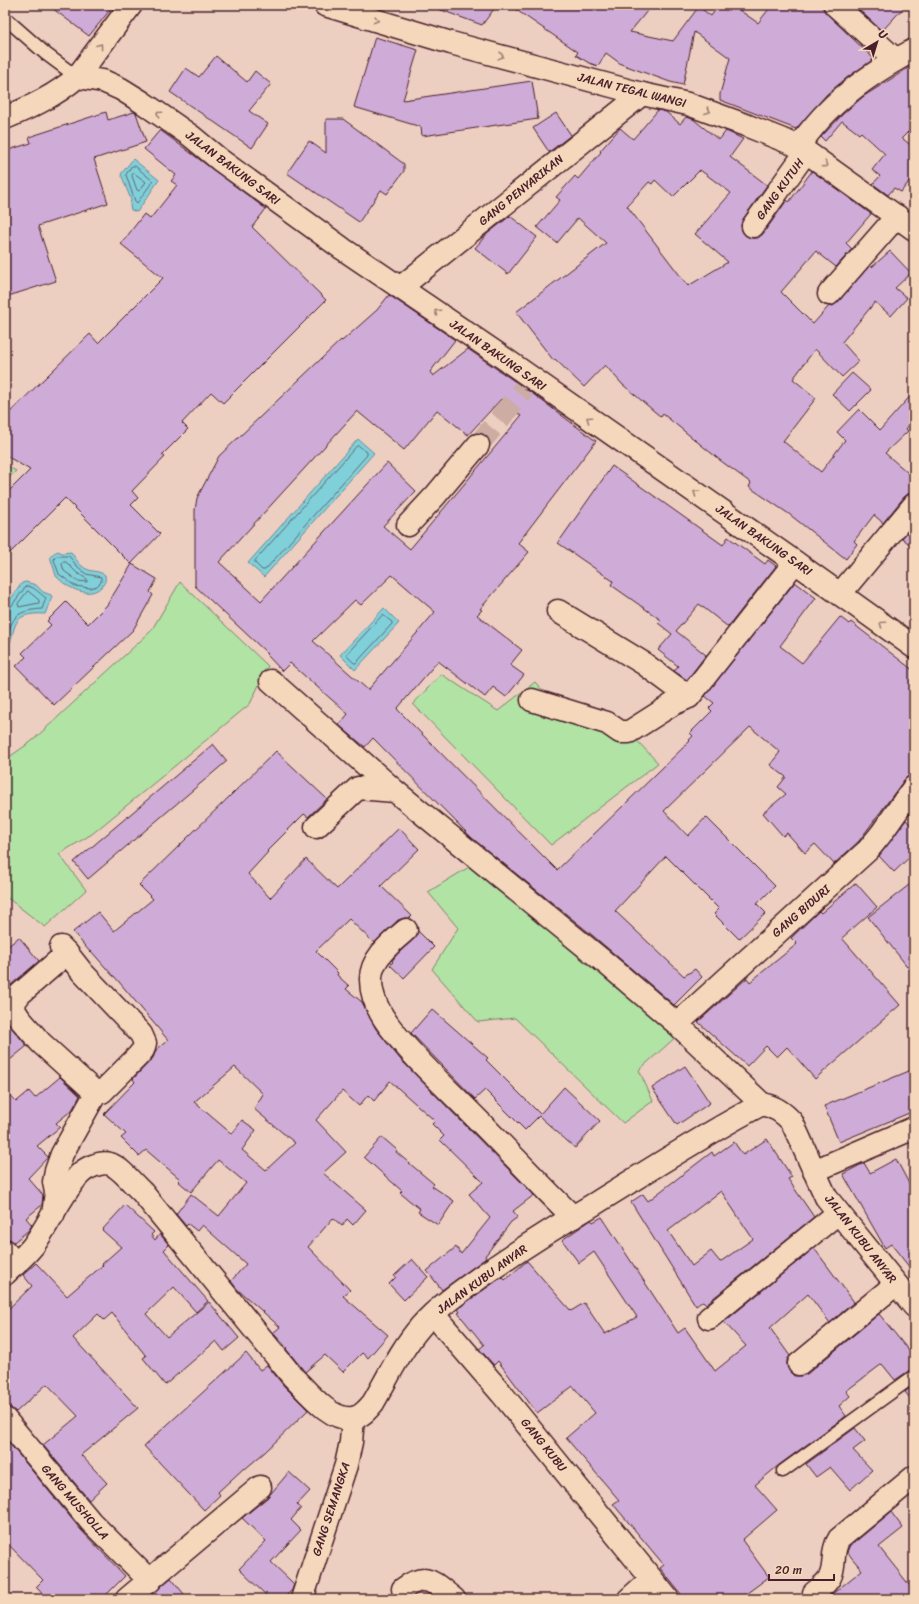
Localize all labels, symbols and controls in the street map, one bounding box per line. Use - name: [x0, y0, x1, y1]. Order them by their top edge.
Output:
- one-way arrow: [372, 15, 379, 24]
- north arrow: [857, 22, 897, 62]
- text: U: [874, 25, 892, 45]
- one-way arrow: [96, 43, 103, 50]
- one-way arrow: [497, 51, 504, 60]
- street label: JALAN TEGAL WANGI: [574, 66, 689, 114]
- one-way arrow: [704, 107, 711, 115]
- one-way arrow: [156, 112, 163, 119]
- street label: JALAN BAKUNG SARI: [180, 124, 285, 211]
- street label: GANG PENYARIKAN: [473, 148, 569, 232]
- street label: GANG KUTUH: [750, 153, 810, 225]
- one-way arrow: [821, 160, 828, 168]
- one-way arrow: [434, 309, 441, 317]
- street label: JALAN BAKUNG SARI: [444, 313, 551, 397]
- one-way arrow: [586, 416, 593, 424]
- one-way arrow: [693, 490, 700, 498]
- street label: JALAN BAKUNG SARI: [710, 498, 817, 582]
- one-way arrow: [880, 622, 887, 629]
- street label: GANG BIDURI: [766, 878, 836, 943]
- street label: JALAN KUBU ANYAR: [818, 1189, 903, 1288]
- street label: JALAN KUBU ANYAR: [431, 1238, 532, 1320]
- street label: GANG KUBU: [515, 1413, 573, 1477]
- street label: GANG MUSHOLLA: [36, 1459, 114, 1545]
- street label: GANG SEMANGKA: [305, 1459, 357, 1559]
- scale bar: [769, 1556, 834, 1582]
- text: 20 m: [775, 1559, 802, 1581]

